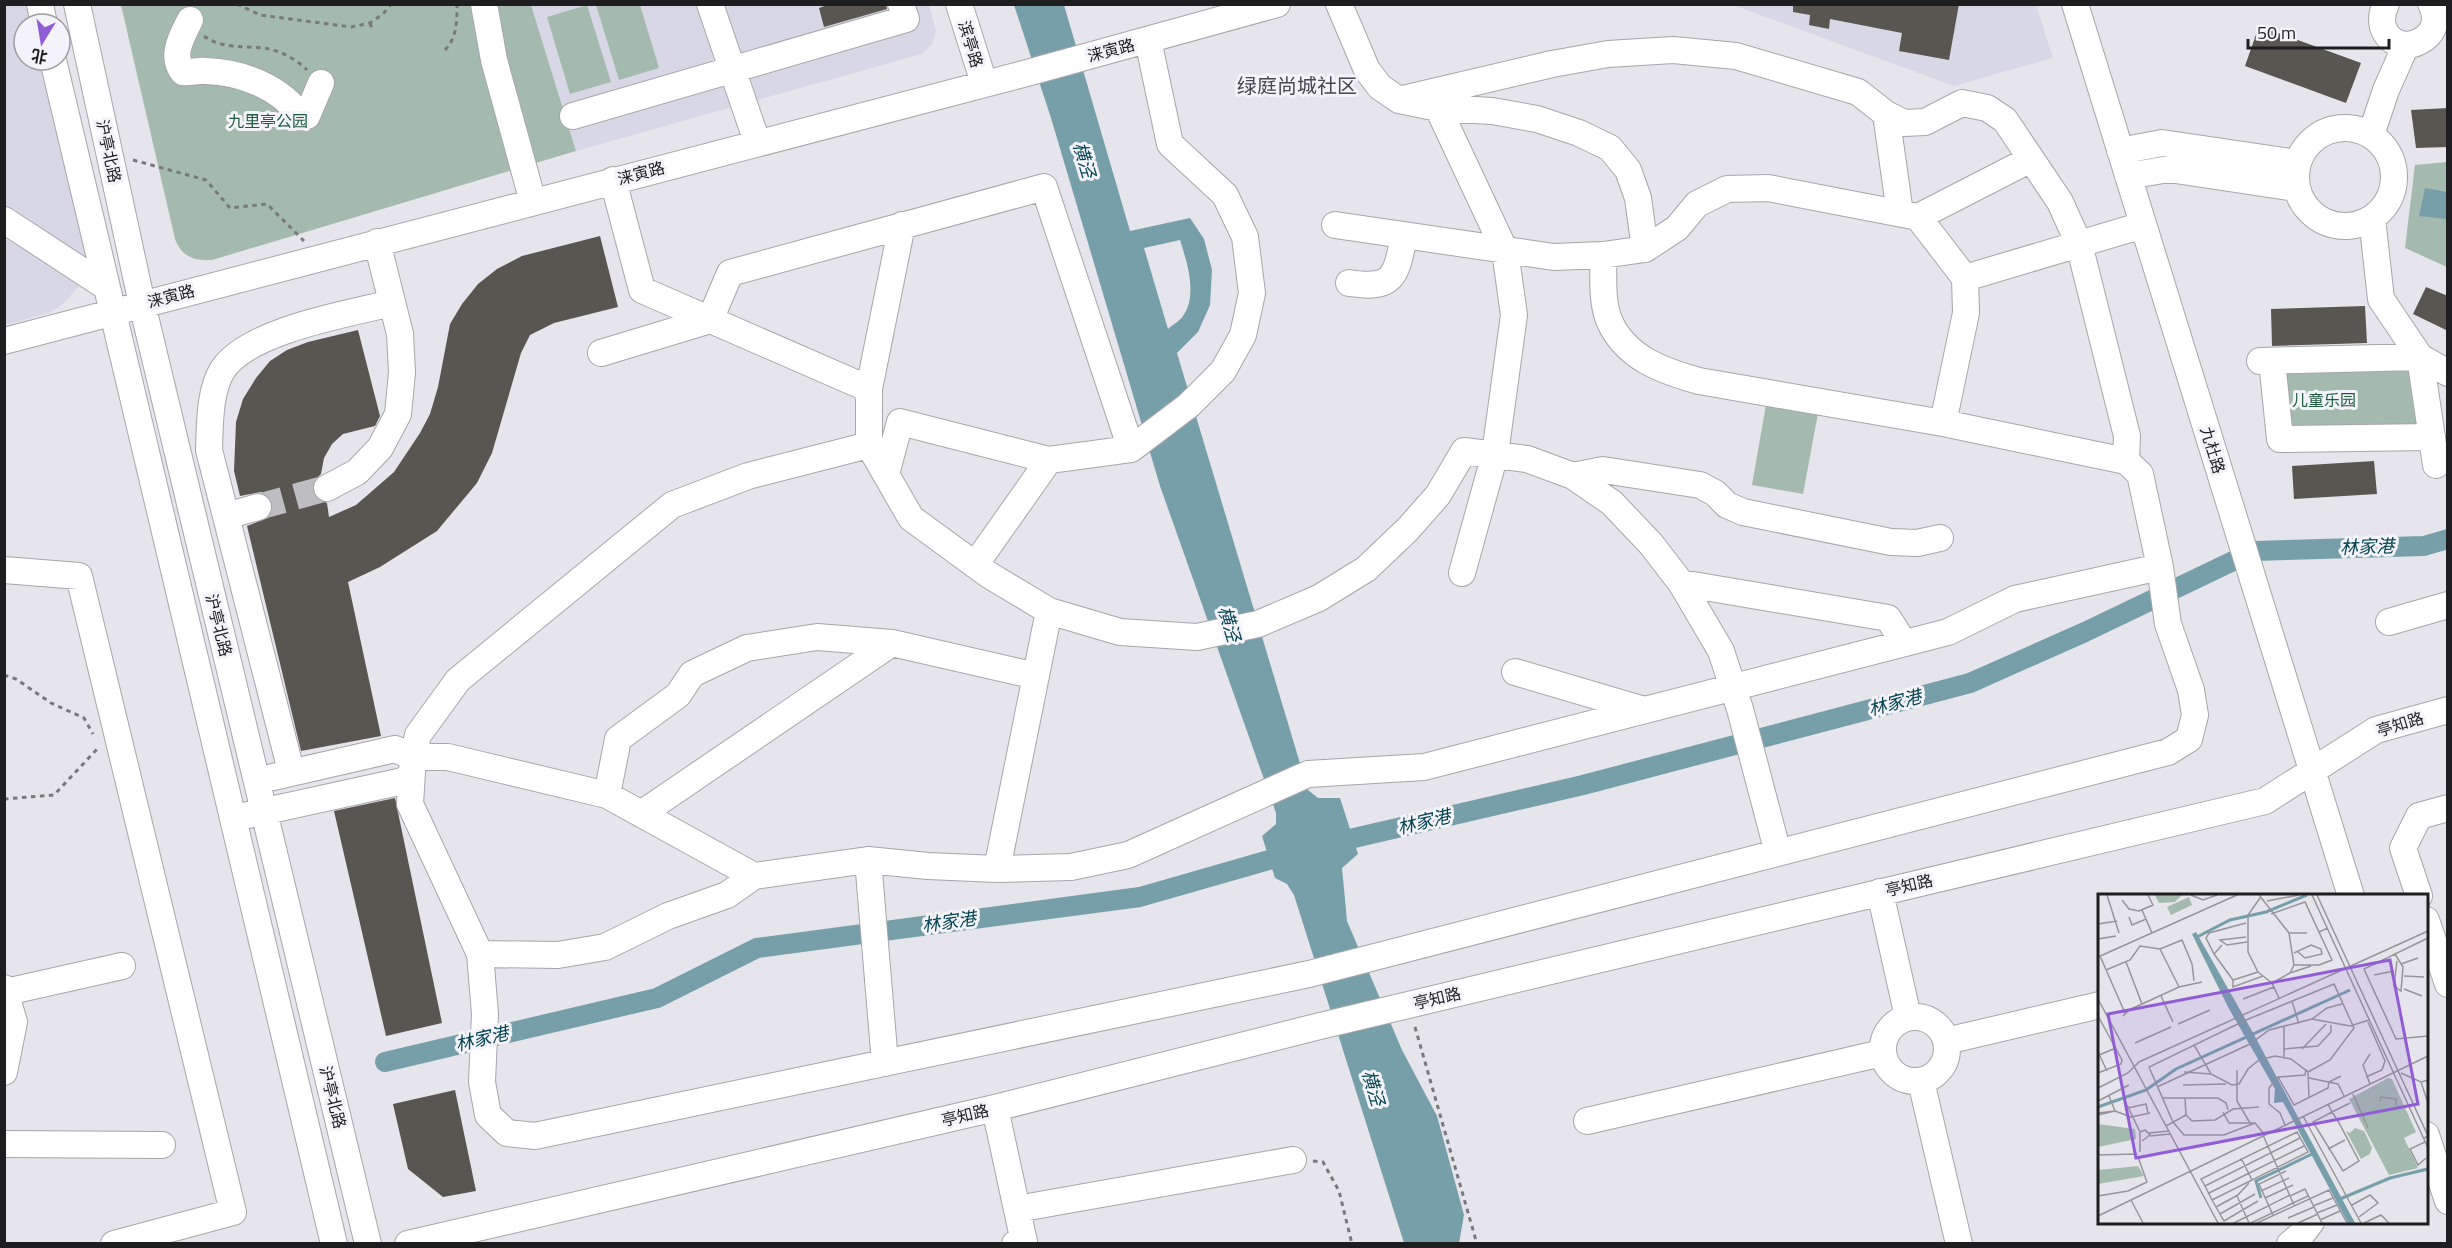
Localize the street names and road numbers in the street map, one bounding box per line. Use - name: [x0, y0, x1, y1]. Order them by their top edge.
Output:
- street label: 滨亭路: [953, 18, 989, 70]
- street label: 涞寅路: [1085, 32, 1137, 68]
- street label: 沪亭北路: [91, 117, 127, 185]
- street label: 涞寅路: [615, 155, 667, 191]
- street label: 涞寅路: [145, 278, 197, 314]
- street label: 九杜路: [2195, 424, 2231, 476]
- street label: 沪亭北路: [200, 591, 238, 659]
- street label: 亭知路: [2374, 706, 2426, 742]
- street label: 亭知路: [1883, 868, 1935, 902]
- street label: 亭知路: [1411, 981, 1463, 1015]
- street label: 沪亭北路: [314, 1063, 352, 1131]
- street label: 亭知路: [939, 1098, 991, 1132]

